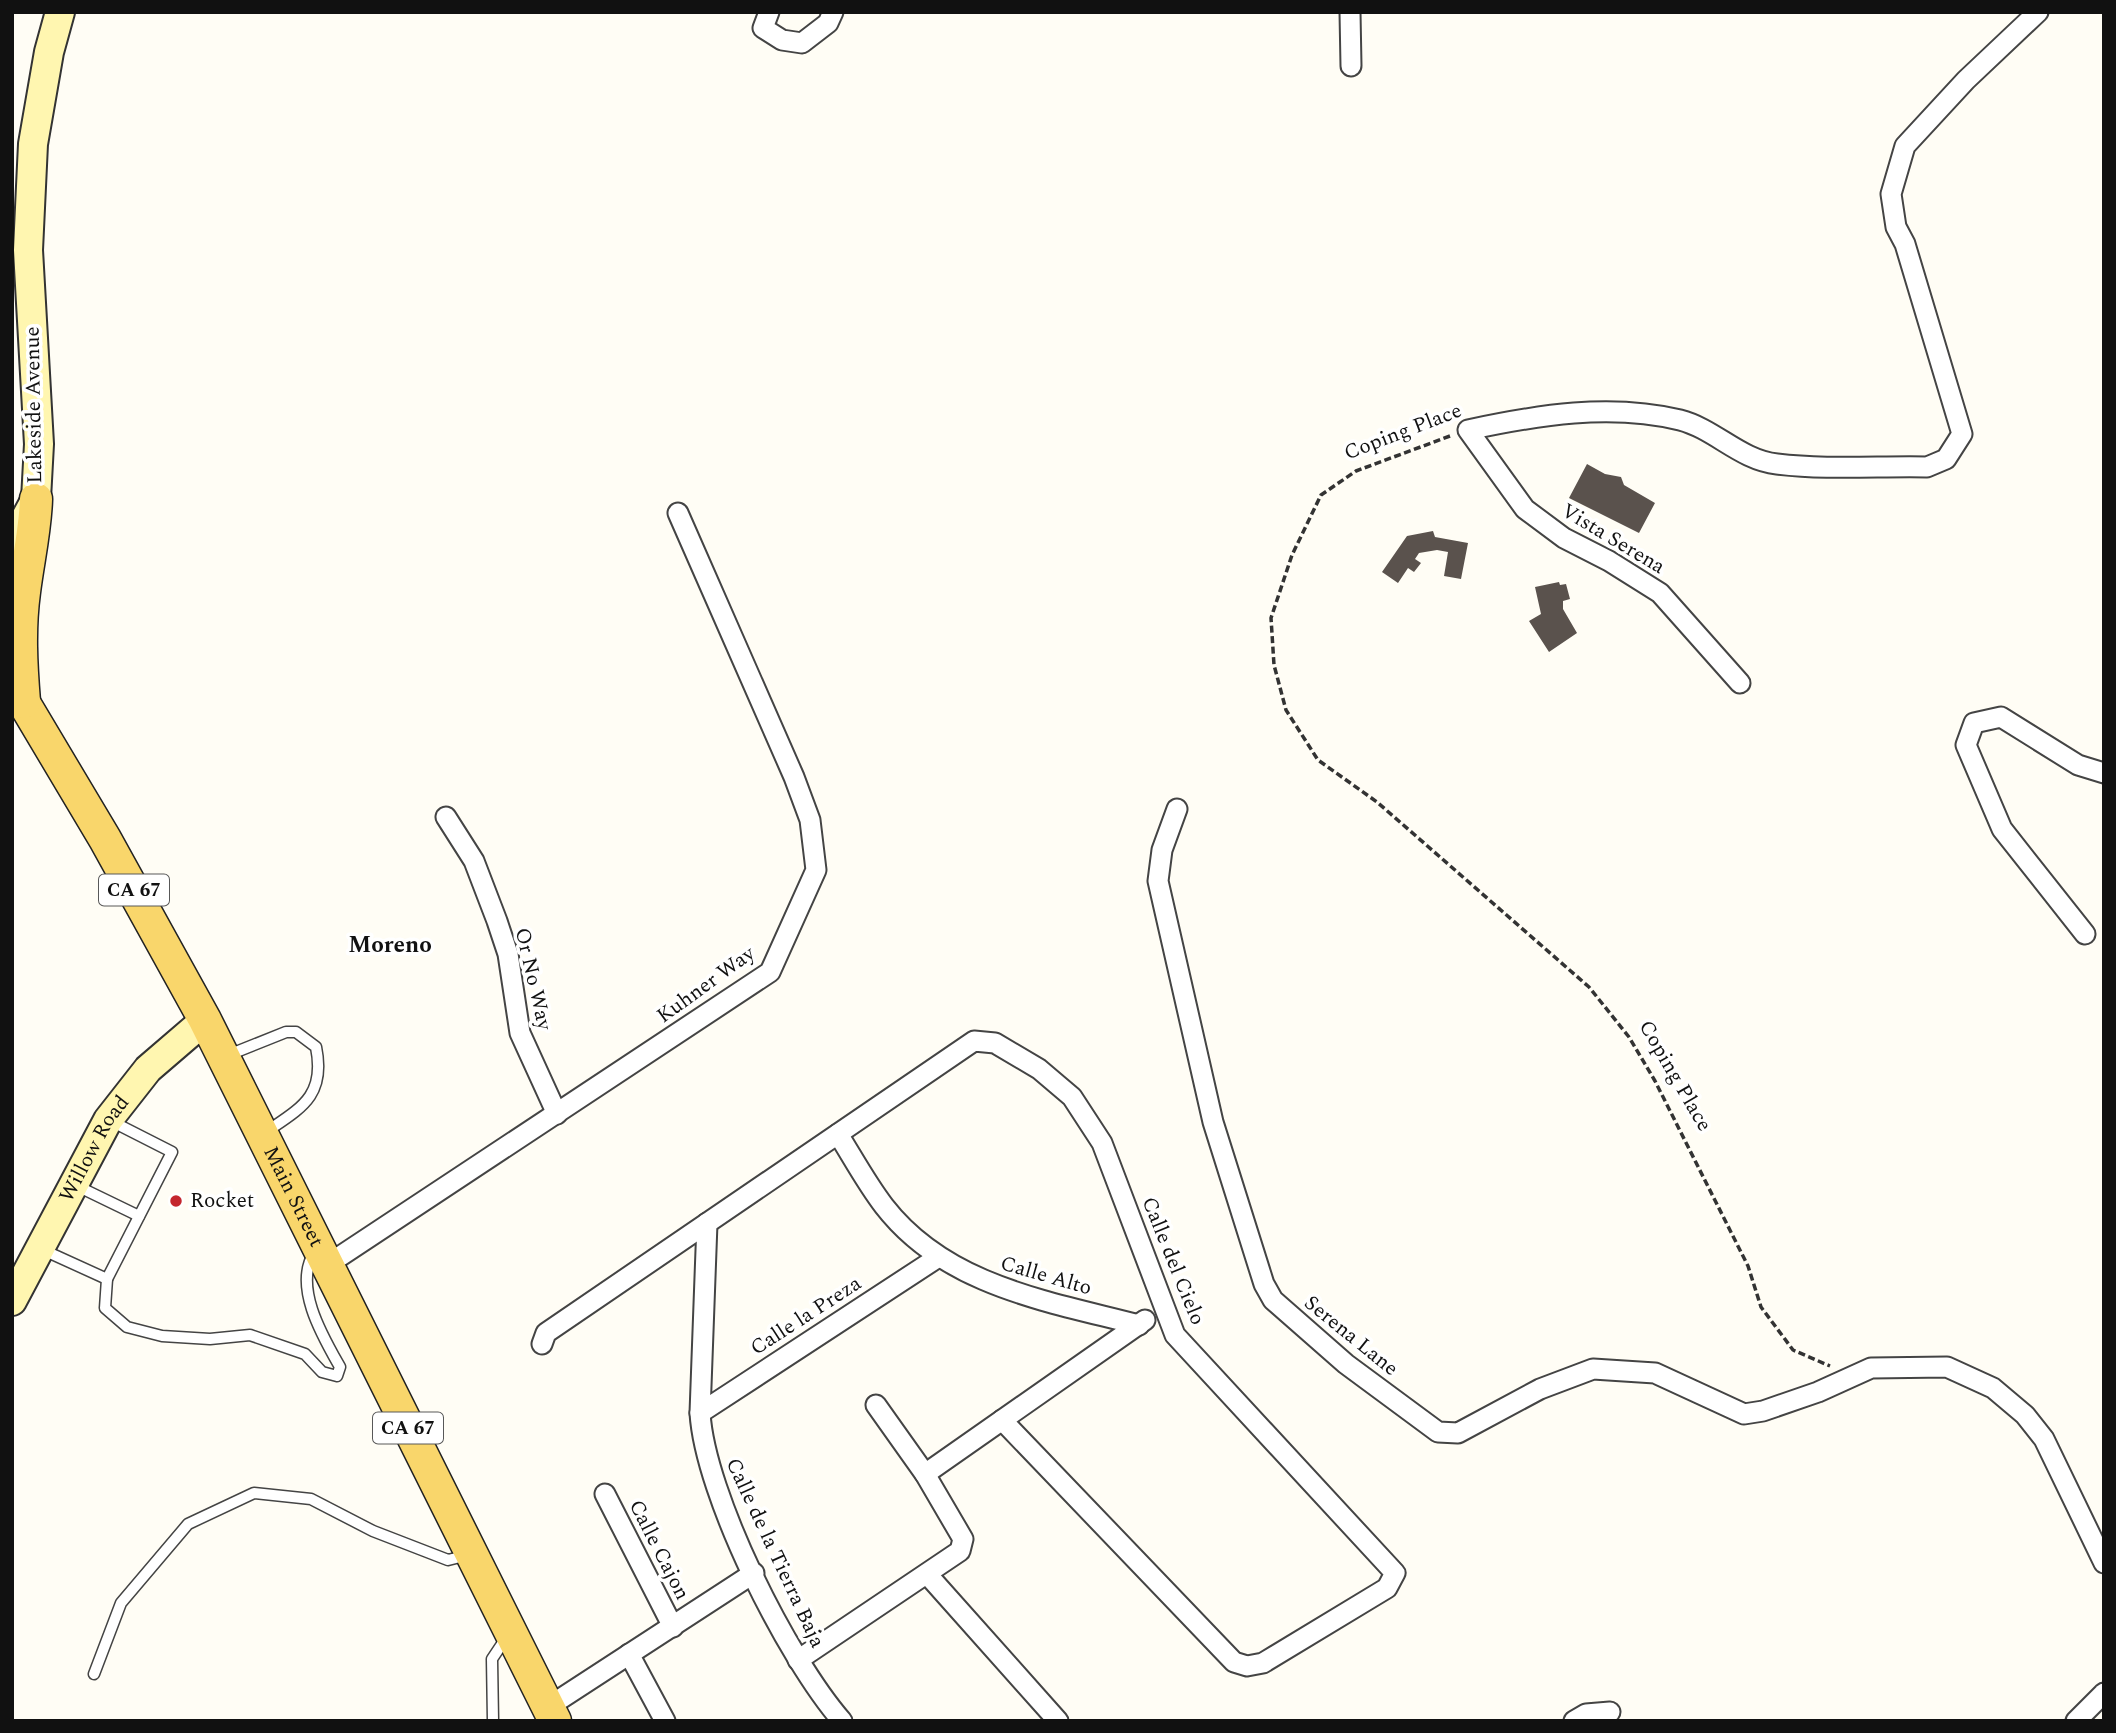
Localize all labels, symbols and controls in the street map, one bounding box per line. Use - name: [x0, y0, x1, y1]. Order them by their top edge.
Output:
- street label: Lakeside Avenue: [17, 326, 51, 484]
- street label: Coping Place: [1339, 395, 1467, 469]
- street label: Vista Serena: [1555, 495, 1672, 583]
- road number: CA 67: [99, 874, 169, 906]
- street label: Or No Way: [506, 925, 561, 1034]
- district label: Moreno: [348, 928, 432, 963]
- street label: Kuhner Way: [650, 938, 763, 1032]
- street label: Coping Place: [1630, 1014, 1720, 1138]
- street label: Willow Road: [51, 1088, 138, 1208]
- street label: Main Street: [254, 1141, 332, 1253]
- place label: Rocket: [190, 1185, 254, 1217]
- street label: Calle del Cielo: [1133, 1192, 1213, 1330]
- marker: Rocket: [168, 1193, 184, 1209]
- street label: Calle Alto: [997, 1248, 1095, 1304]
- street label: Calle la Preza: [744, 1268, 869, 1364]
- street label: Serena Lane: [1297, 1288, 1405, 1384]
- road number: CA 67: [373, 1412, 443, 1444]
- street label: Calle de la Tierra Baja: [717, 1453, 833, 1654]
- street label: Calle Cajon: [620, 1494, 698, 1606]

